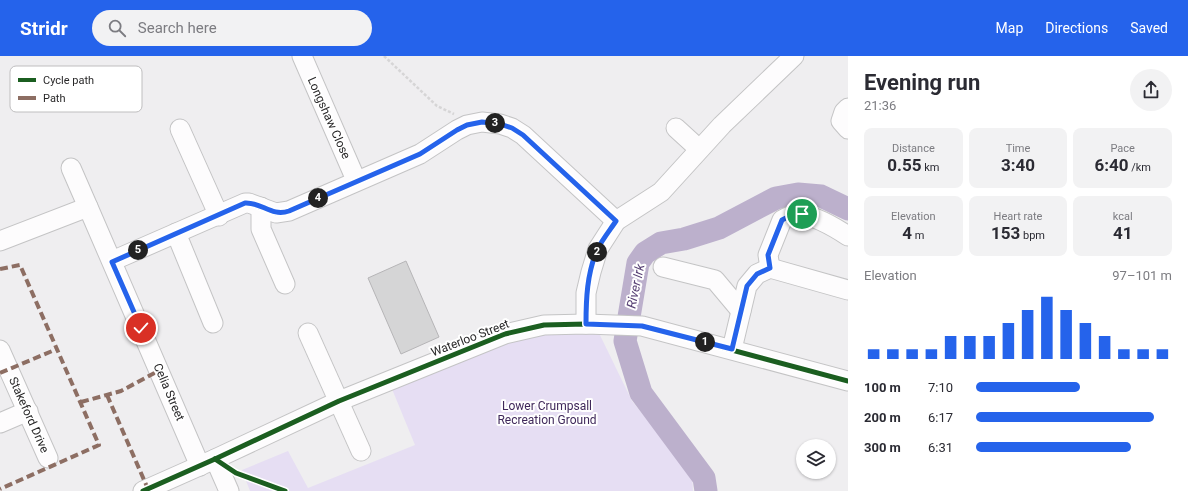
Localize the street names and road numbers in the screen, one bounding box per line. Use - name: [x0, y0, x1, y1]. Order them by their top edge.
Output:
- street label: Longshaw Close: [305, 75, 353, 161]
- street label: Waterloo Street: [429, 317, 511, 359]
- street label: Celia Street: [151, 361, 187, 423]
- street label: Stakeford Drive: [6, 375, 52, 455]

